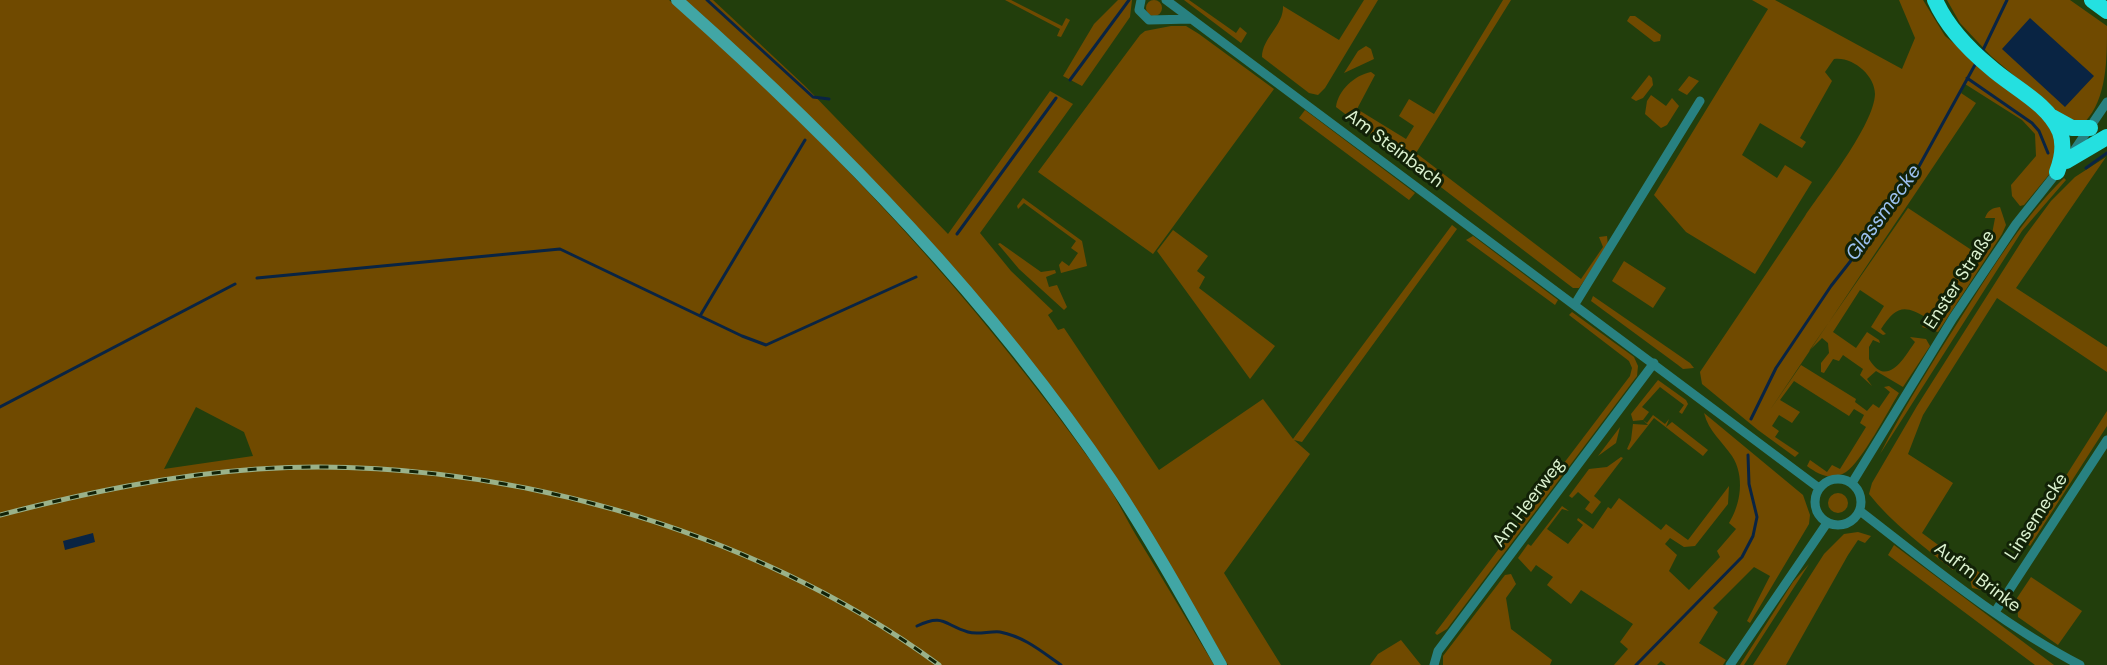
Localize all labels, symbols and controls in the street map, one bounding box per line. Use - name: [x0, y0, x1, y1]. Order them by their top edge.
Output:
- street label: Am Steinbach: [1341, 105, 1447, 193]
- water label: Glassmecke: [1841, 160, 1927, 266]
- street label: Enster Straße: [1920, 227, 2000, 333]
- street label: Am Heerweg: [1489, 454, 1569, 552]
- street label: Linsemecke: [2001, 470, 2073, 564]
- street label: Auf'm Brinke: [1929, 538, 2025, 618]

